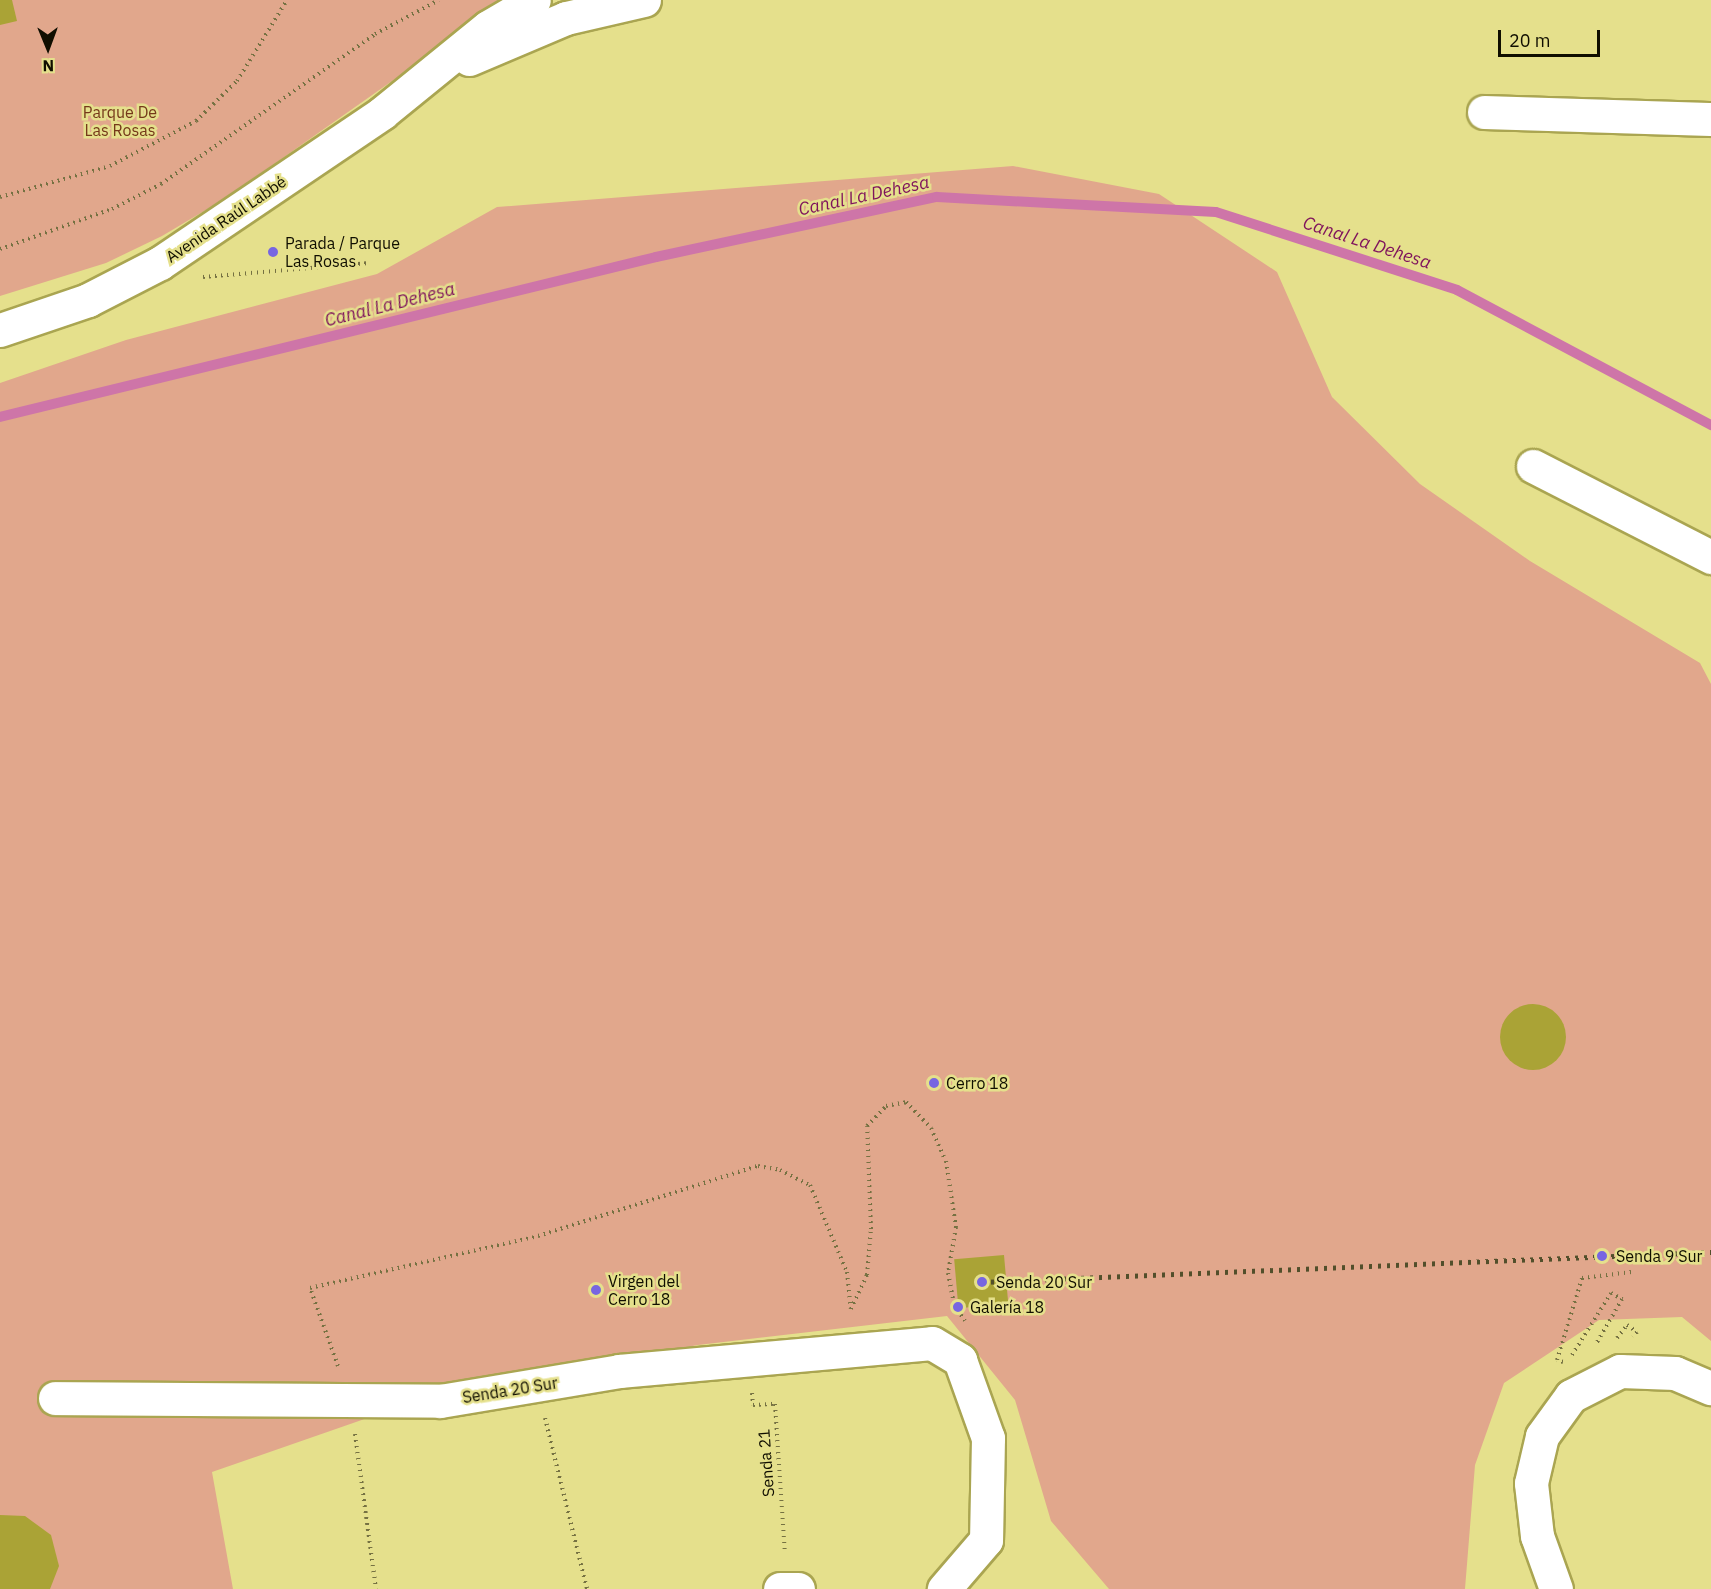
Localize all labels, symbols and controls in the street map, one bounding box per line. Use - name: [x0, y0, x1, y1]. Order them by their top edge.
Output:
- north arrow: [18, 18, 78, 78]
- scale bar: [1501, 18, 1603, 56]
- text: 20 m: [1509, 29, 1551, 52]
- text: N: [42, 56, 54, 76]
- park label: Parque De Las Rosas: [83, 102, 157, 140]
- street label: Avenida Raúl Labbé: [162, 172, 290, 266]
- water label: Canal La Dehesa: [797, 172, 931, 220]
- water label: Canal La Dehesa: [1300, 212, 1434, 274]
- place label: Parada / Parque Las Rosas: [285, 233, 400, 271]
- marker: Parada / Parque Las Rosas: [266, 245, 280, 259]
- water label: Canal La Dehesa: [323, 278, 457, 332]
- place label: Cerro 18: [946, 1073, 1008, 1093]
- marker: Cerro 18: [927, 1076, 941, 1090]
- place label: Senda 9 Sur: [1616, 1246, 1702, 1266]
- marker: Senda 9 Sur: [1593, 1247, 1611, 1265]
- place label: Virgen del Cerro 18: [608, 1271, 680, 1309]
- place label: Senda 20 Sur: [996, 1272, 1092, 1292]
- marker: Senda 20 Sur: [973, 1273, 991, 1291]
- marker: Virgen del Cerro 18: [589, 1283, 603, 1297]
- place label: Galería 18: [970, 1297, 1044, 1317]
- marker: Galería 18: [951, 1300, 965, 1314]
- street label: Senda 20 Sur: [461, 1373, 559, 1407]
- street label: Senda 21: [754, 1428, 778, 1498]

